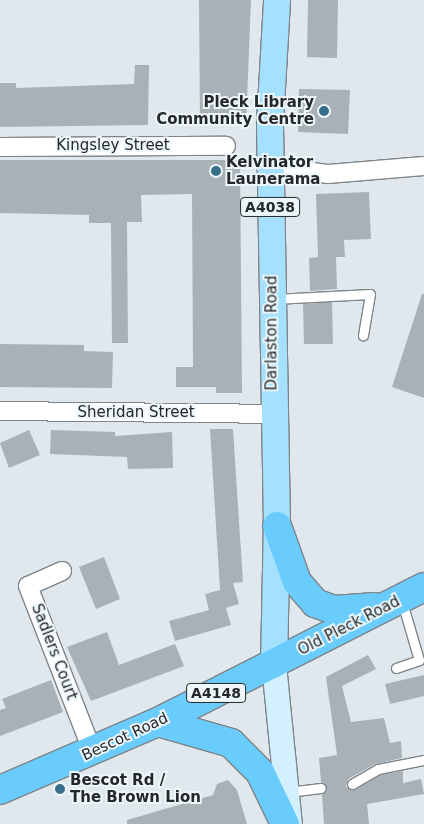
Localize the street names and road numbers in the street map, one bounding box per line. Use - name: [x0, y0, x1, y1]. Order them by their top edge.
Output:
- street label: Kingsley Street: [56, 137, 170, 155]
- road number: A4038: [240, 196, 300, 218]
- street label: Darlaston Road: [263, 275, 281, 391]
- street label: Sheridan Street: [77, 404, 195, 422]
- street label: Old Pleck Road: [295, 593, 403, 659]
- street label: Sadlers Court: [27, 601, 81, 703]
- road number: A4148: [186, 681, 246, 704]
- street label: Bescot Road: [79, 709, 171, 765]

